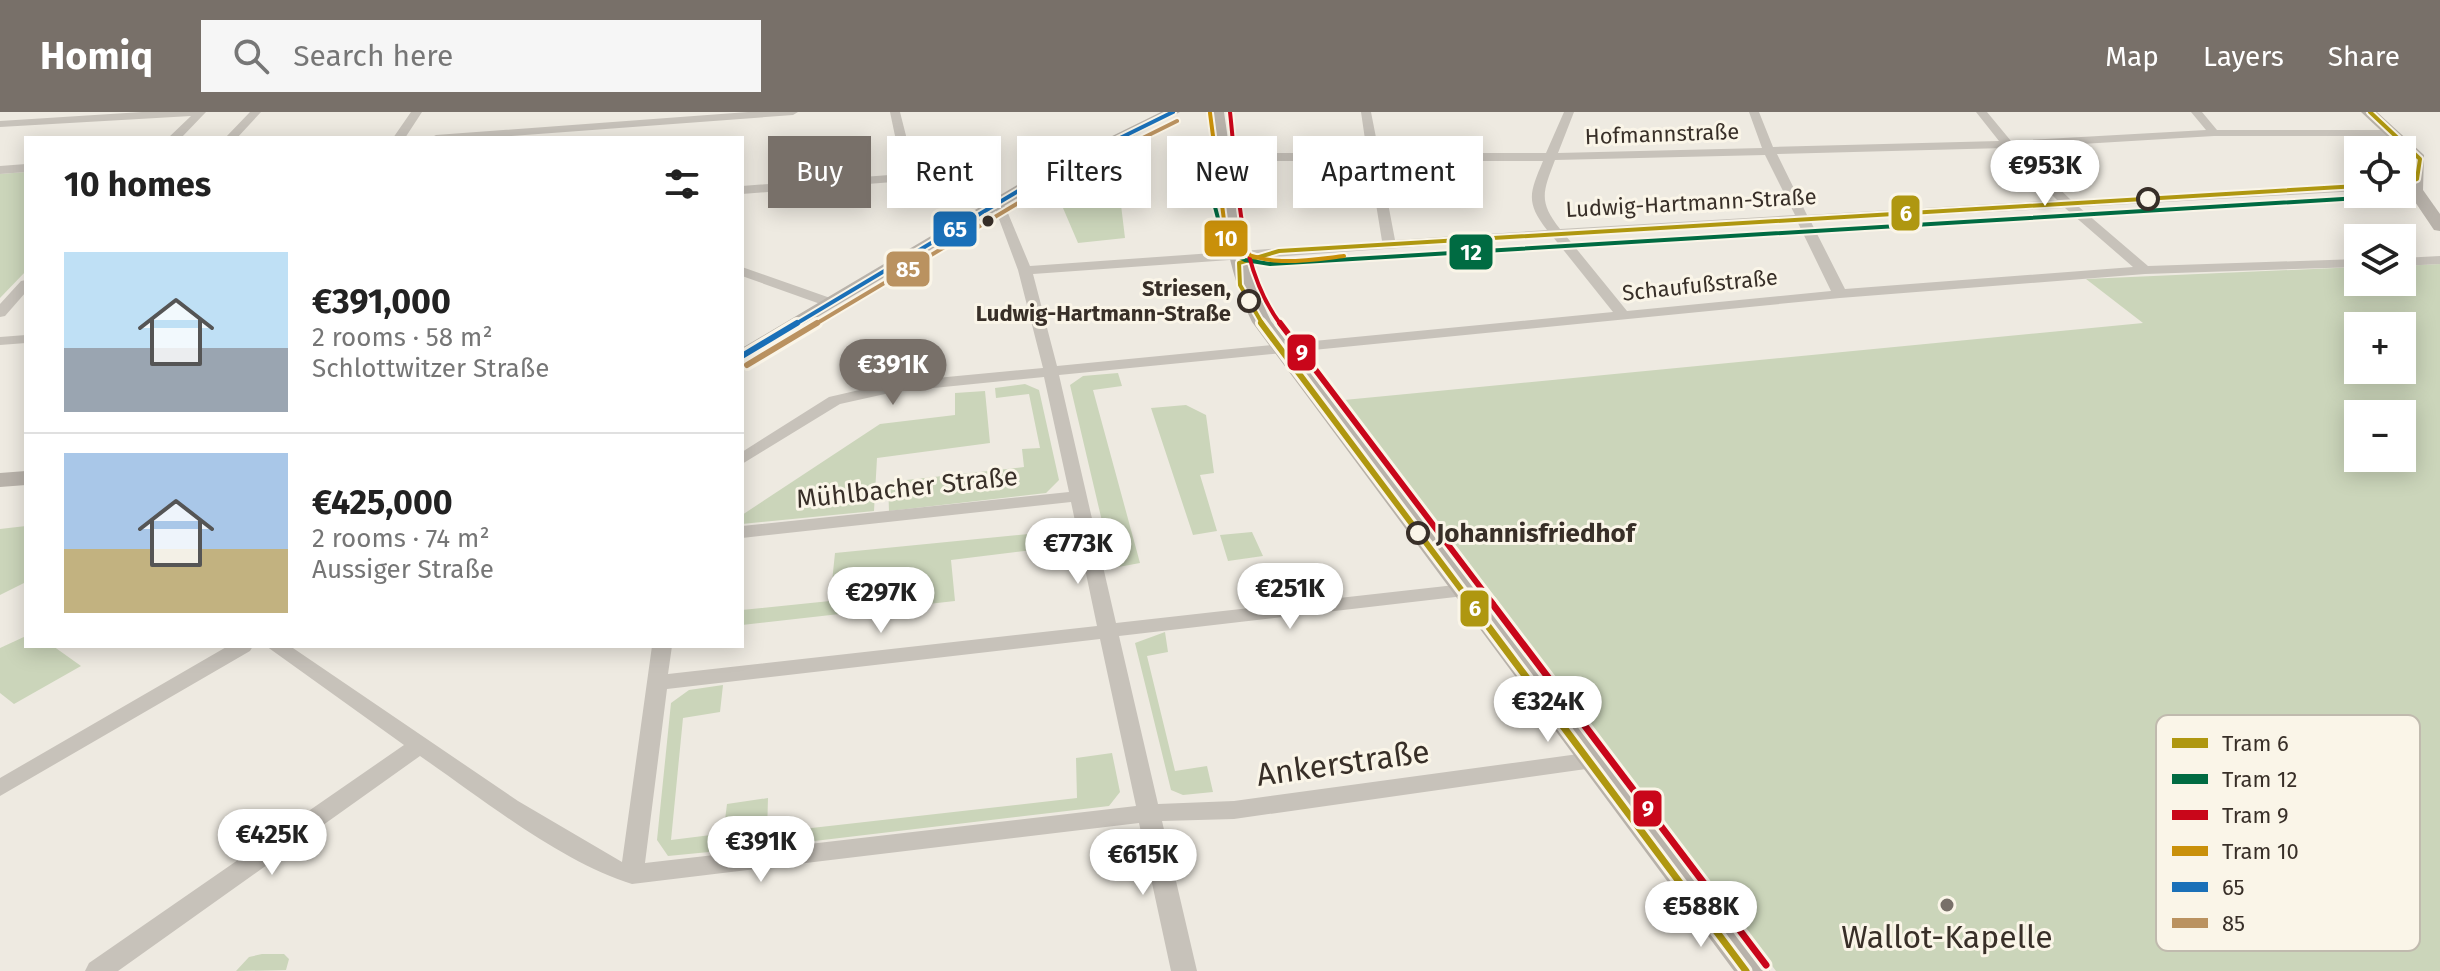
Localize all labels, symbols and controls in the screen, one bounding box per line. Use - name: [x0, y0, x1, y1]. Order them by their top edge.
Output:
- search box: [201, 20, 761, 92]
- text: Homiq: [40, 33, 153, 79]
- icon: search: [229, 34, 273, 78]
- text: Search here: [293, 38, 453, 74]
- text: Map: [2105, 40, 2159, 73]
- text: Layers: [2203, 40, 2284, 73]
- text: Share: [2328, 40, 2400, 73]
- street label: Hofmannstraße: [1584, 118, 1740, 150]
- chip: Buy: [768, 136, 871, 208]
- chip: Rent: [887, 136, 1001, 208]
- chip: Filters: [1017, 136, 1151, 208]
- chip: New: [1167, 136, 1277, 208]
- chip: Apartment: [1293, 136, 1483, 208]
- map controls: [2344, 136, 2416, 472]
- button: locate: [2344, 136, 2416, 208]
- pin: €953K: [1989, 140, 2101, 208]
- text: €953K: [2008, 150, 2082, 181]
- icon: filters: [660, 162, 704, 206]
- text: 10 homes: [64, 164, 211, 205]
- street label: Ludwig-Hartmann-Straße: [1565, 183, 1817, 223]
- unlabelled marker: [2137, 188, 2159, 210]
- line badge: 6: [1890, 194, 1921, 232]
- text: 6: [1900, 200, 1912, 227]
- line badge: 65: [932, 210, 978, 248]
- unlabelled marker: [980, 213, 996, 229]
- text: 65: [943, 216, 967, 243]
- line badge: 10: [1203, 219, 1249, 258]
- button: layers: [2344, 224, 2416, 296]
- text: 10: [1214, 225, 1238, 252]
- line badge: 12: [1448, 233, 1494, 271]
- text: 12: [1460, 239, 1482, 266]
- line badge: 85: [885, 250, 931, 288]
- text: 85: [896, 256, 920, 283]
- street label: Schaufußstraße: [1621, 263, 1779, 307]
- place label: Striesen, Ludwig-Hartmann-Straße: [976, 275, 1231, 327]
- text: €391,000: [312, 281, 451, 322]
- icon: home: [128, 284, 224, 380]
- marker: Striesen, Ludwig-Hartmann-Straße: [1238, 290, 1260, 312]
- button: +: [2344, 312, 2416, 384]
- text: 2 rooms · 58 m²: [312, 322, 493, 353]
- line badge: 9: [1286, 333, 1317, 372]
- pin: €391K: [837, 339, 949, 407]
- text: 9: [1296, 339, 1308, 366]
- text: €391K: [857, 349, 929, 380]
- text: Schlottwitzer Straße: [312, 353, 549, 384]
- button: −: [2344, 400, 2416, 472]
- street label: Mühlbacher Straße: [795, 461, 1019, 515]
- text: €425,000: [312, 482, 453, 523]
- icon: home: [128, 485, 224, 581]
- pin: €773K: [1022, 518, 1134, 586]
- place label: Johannisfriedhof: [1435, 518, 1638, 549]
- marker: Johannisfriedhof: [1407, 522, 1429, 544]
- text: 2 rooms · 74 m²: [312, 523, 490, 554]
- text: €773K: [1043, 528, 1113, 559]
- text: Aussiger Straße: [312, 554, 494, 585]
- pin: €251K: [1234, 563, 1346, 631]
- pin: €297K: [825, 567, 937, 635]
- text: €251K: [1255, 573, 1325, 604]
- text: €297K: [845, 577, 917, 608]
- line badge: 6: [1459, 589, 1490, 628]
- text: 6: [1469, 595, 1481, 622]
- pin: €324K: [1492, 676, 1604, 744]
- text: €324K: [1512, 686, 1584, 717]
- legend: [2156, 715, 2420, 951]
- text: Tram 6: [2222, 730, 2289, 757]
- street label: Ankerstraße: [1254, 732, 1432, 794]
- text: Tram 12: [2222, 766, 2298, 793]
- line badge: 9: [1632, 789, 1663, 828]
- text: 9: [1642, 795, 1654, 822]
- text: Tram 9: [2222, 802, 2289, 829]
- pin: €425K: [216, 809, 328, 877]
- pin: €391K: [705, 816, 817, 884]
- text: €425K: [236, 819, 308, 850]
- text: €391K: [725, 826, 797, 857]
- pin: €615K: [1087, 829, 1199, 897]
- text: Tram 10: [2222, 838, 2299, 865]
- text: €615K: [1108, 839, 1178, 870]
- text: 65: [2222, 874, 2245, 901]
- pin: €588K: [1645, 881, 1757, 949]
- text: €588K: [1663, 891, 1739, 922]
- marker: Wallot-Kapelle: [1938, 896, 1956, 914]
- text: 85: [2222, 910, 2245, 937]
- place label: Wallot-Kapelle: [1841, 918, 2053, 956]

